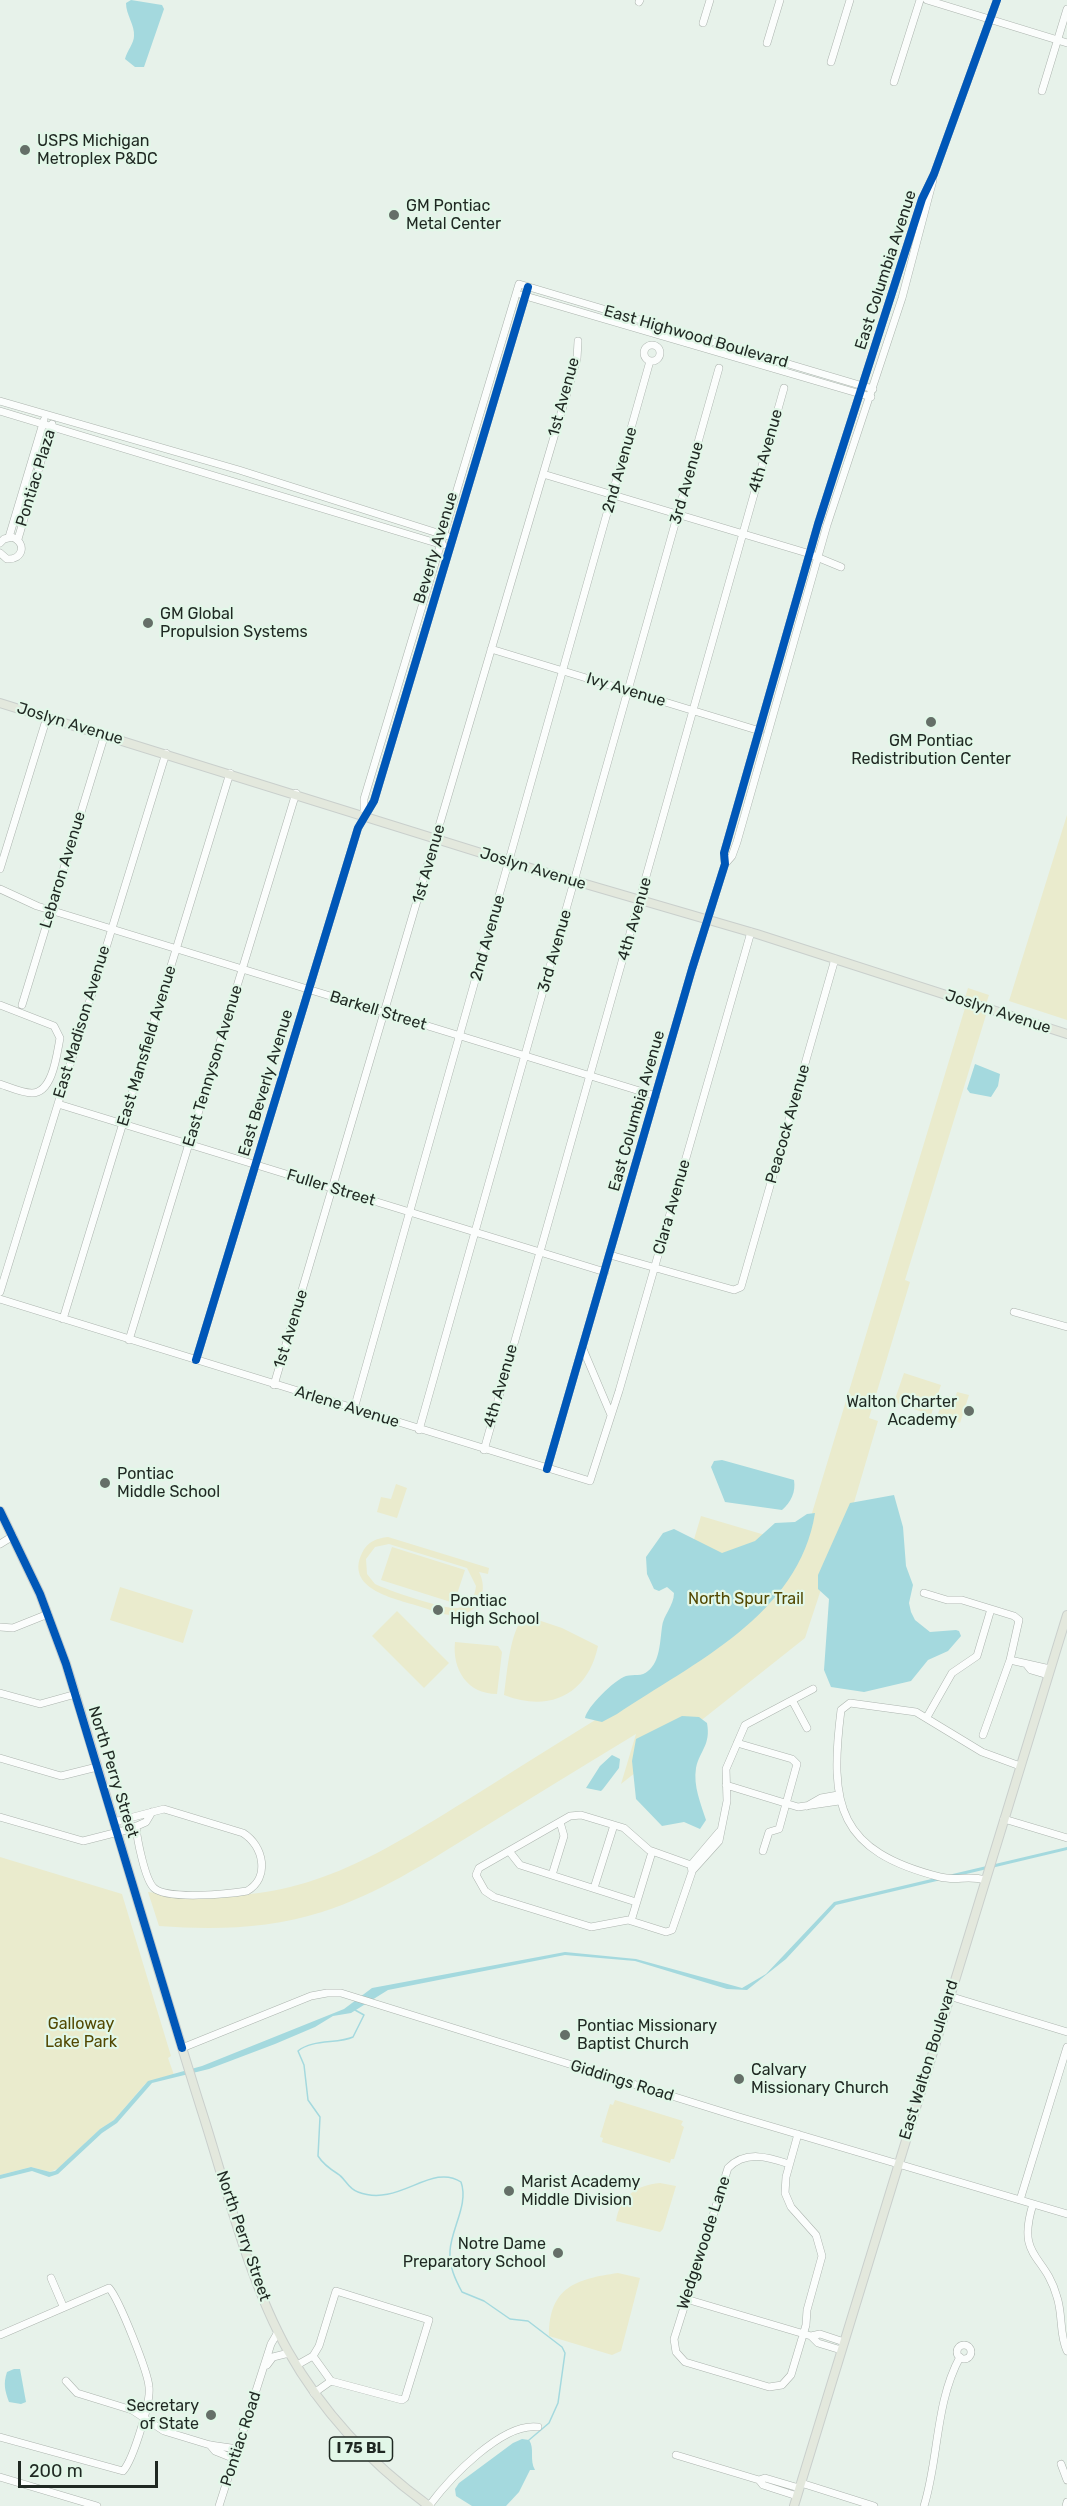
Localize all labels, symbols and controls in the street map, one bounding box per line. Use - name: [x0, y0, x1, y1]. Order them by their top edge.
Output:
- place label: USPS Michigan Metroplex P&DC: [37, 131, 158, 169]
- marker: USPS Michigan Metroplex P&DC: [18, 143, 32, 157]
- street label: East Columbia Avenue: [851, 188, 921, 352]
- place label: GM Pontiac Metal Center: [406, 196, 501, 234]
- marker: GM Pontiac Metal Center: [387, 208, 401, 222]
- street label: East Highwood Boulevard: [602, 302, 790, 372]
- street label: 1st Avenue: [544, 355, 584, 439]
- street label: 4th Avenue: [745, 407, 787, 495]
- street label: 2nd Avenue: [599, 425, 641, 515]
- street label: Pontiac Plaza: [12, 427, 60, 529]
- street label: 3rd Avenue: [666, 439, 708, 527]
- street label: Beverly Avenue: [410, 490, 462, 606]
- place label: GM Global Propulsion Systems: [160, 604, 308, 642]
- marker: GM Global Propulsion Systems: [141, 616, 155, 630]
- street label: Ivy Avenue: [584, 669, 668, 711]
- street label: Joslyn Avenue: [15, 699, 125, 749]
- marker: GM Pontiac Redistribution Center: [924, 715, 938, 729]
- place label: GM Pontiac Redistribution Center: [851, 731, 1011, 769]
- street label: Lebaron Avenue: [36, 809, 90, 931]
- street label: 1st Avenue: [409, 822, 449, 906]
- street label: Joslyn Avenue: [478, 844, 588, 894]
- street label: 4th Avenue: [614, 875, 656, 963]
- street label: 2nd Avenue: [467, 893, 509, 983]
- street label: 3rd Avenue: [534, 907, 576, 995]
- street label: East Madison Avenue: [50, 943, 114, 1101]
- street label: East Mansfield Avenue: [113, 963, 181, 1129]
- street label: East Tennyson Avenue: [179, 983, 247, 1149]
- street label: Joslyn Avenue: [943, 986, 1053, 1038]
- street label: Barkell Street: [327, 987, 429, 1035]
- street label: East Beverly Avenue: [235, 1007, 297, 1159]
- street label: East Columbia Avenue: [605, 1028, 669, 1194]
- street label: Peacock Avenue: [762, 1062, 814, 1186]
- street label: Clara Avenue: [649, 1157, 695, 1257]
- street label: Fuller Street: [284, 1165, 378, 1211]
- street label: 1st Avenue: [270, 1287, 312, 1371]
- street label: 4th Avenue: [480, 1342, 522, 1430]
- street label: Arlene Avenue: [292, 1382, 402, 1432]
- place label: Walton Charter Academy: [846, 1392, 957, 1430]
- marker: Walton Charter Academy: [962, 1404, 976, 1418]
- place label: Pontiac Middle School: [117, 1464, 220, 1502]
- marker: Pontiac Middle School: [98, 1476, 112, 1490]
- park label: North Spur Trail: [688, 1589, 804, 1609]
- place label: Pontiac High School: [450, 1591, 539, 1629]
- marker: Pontiac High School: [431, 1603, 445, 1617]
- street label: North Perry Street: [84, 1704, 142, 1840]
- street label: East Walton Boulevard: [896, 1978, 962, 2142]
- park label: Galloway Lake Park: [45, 2014, 117, 2052]
- place label: Pontiac Missionary Baptist Church: [577, 2016, 717, 2054]
- marker: Pontiac Missionary Baptist Church: [558, 2028, 572, 2042]
- street label: Giddings Road: [568, 2056, 676, 2106]
- place label: Calvary Missionary Church: [751, 2060, 889, 2098]
- marker: Calvary Missionary Church: [732, 2072, 746, 2086]
- street label: North Perry Street: [212, 2168, 274, 2304]
- place label: Marist Academy Middle Division: [521, 2172, 640, 2210]
- street label: Wedgewoode Lane: [673, 2174, 735, 2312]
- marker: Marist Academy Middle Division: [502, 2184, 516, 2198]
- place label: Notre Dame Preparatory School: [403, 2234, 546, 2272]
- marker: Notre Dame Preparatory School: [551, 2246, 565, 2260]
- street label: Pontiac Road: [217, 2389, 265, 2489]
- place label: Secretary of State: [126, 2396, 199, 2434]
- marker: Secretary of State: [204, 2408, 218, 2422]
- road number: I 75 BL: [330, 2437, 392, 2461]
- scale bar: [21, 2449, 160, 2487]
- text: 200 m: [29, 2460, 83, 2482]

